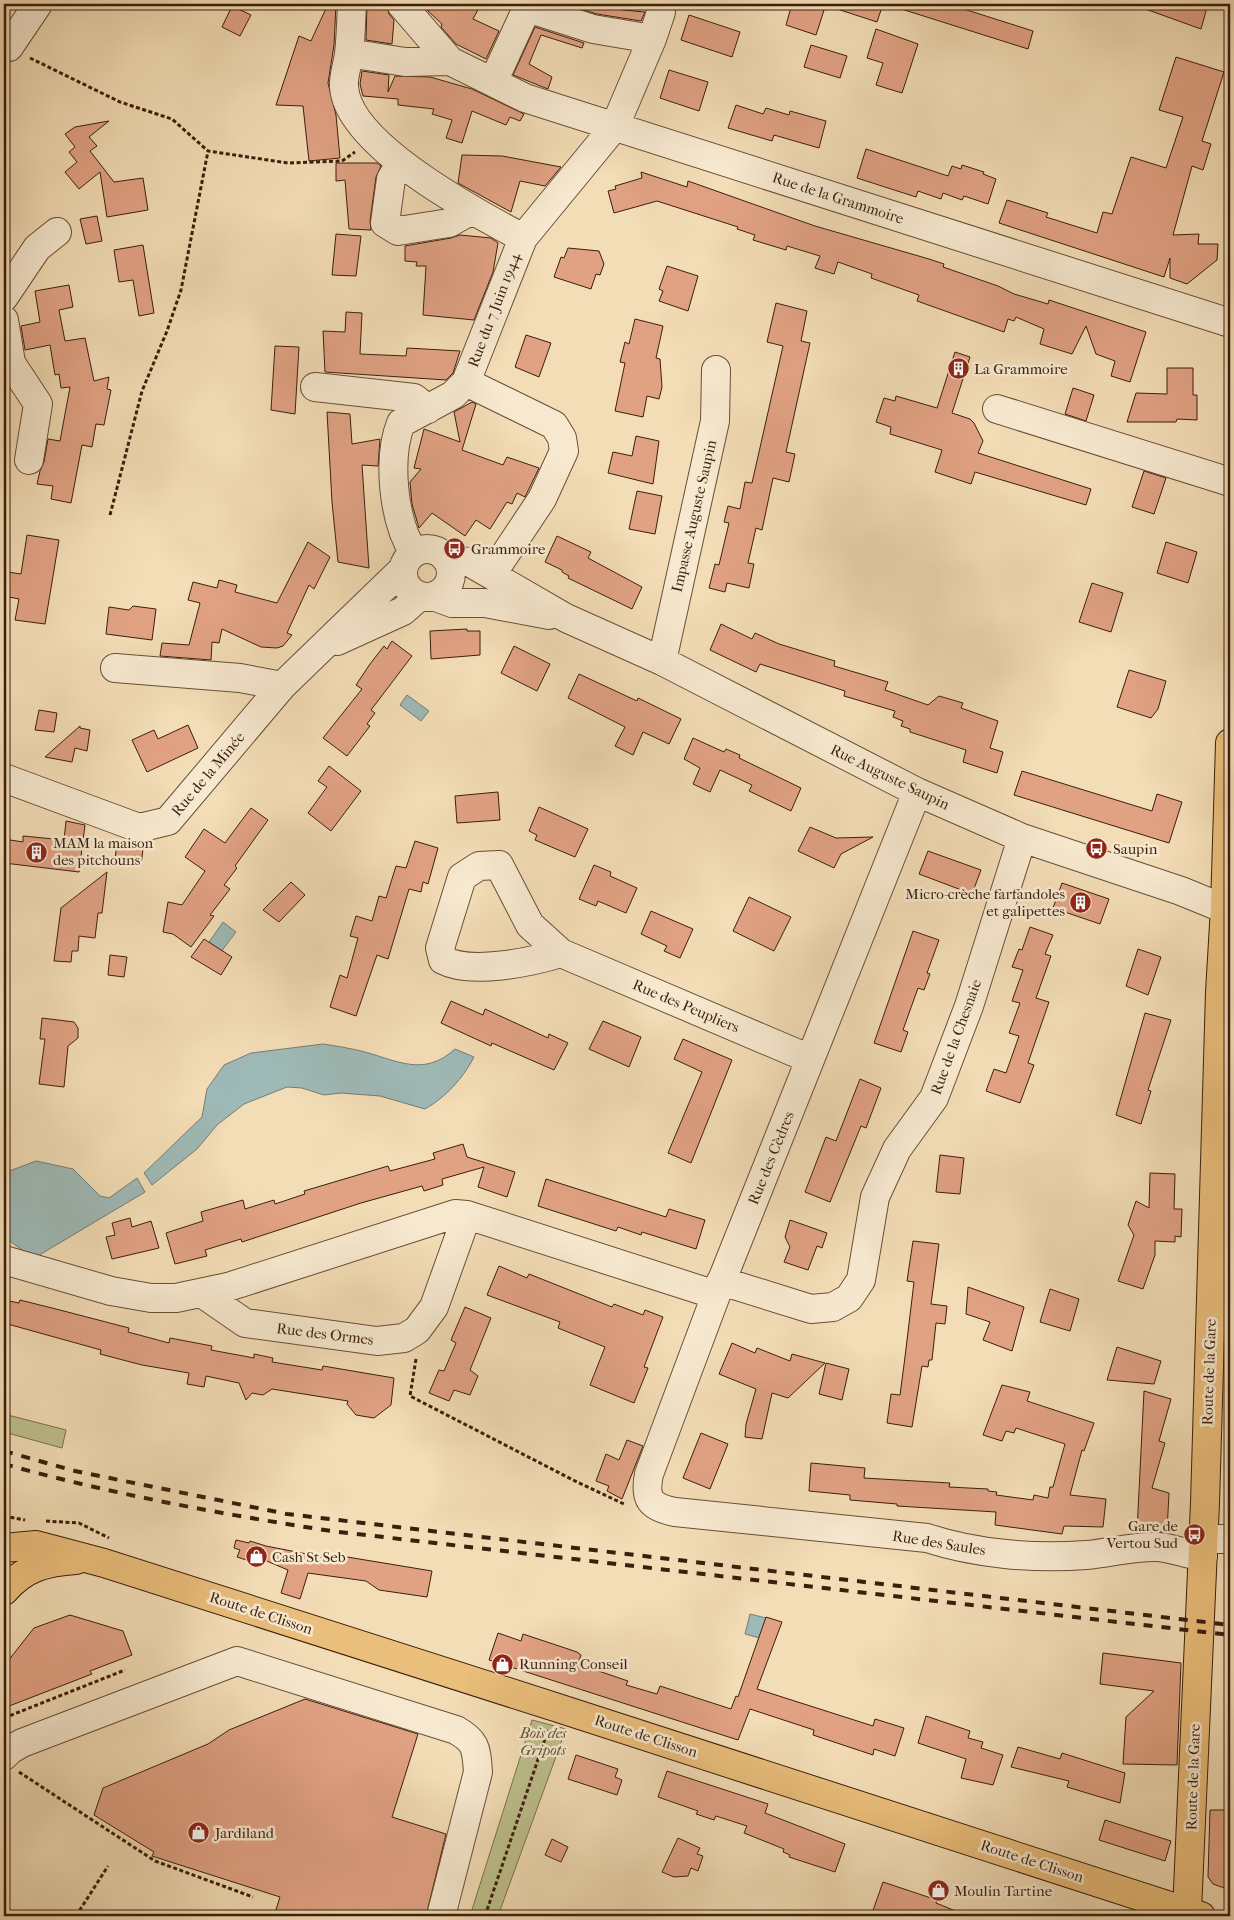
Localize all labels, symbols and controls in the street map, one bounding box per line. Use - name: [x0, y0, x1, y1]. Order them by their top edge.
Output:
- street label: Rue de la Grammoire: [770, 168, 907, 228]
- street label: Rue du 7 Juin 1944: [464, 249, 525, 370]
- building icon: La Grammoire: [946, 357, 970, 381]
- place label: La Grammoire: [974, 360, 1068, 378]
- street label: Impasse Auguste Saupin: [668, 438, 720, 594]
- bus stop icon: Grammoire: [443, 537, 467, 561]
- place label: Grammoire: [471, 540, 546, 558]
- street label: Rue de la Minée: [168, 728, 249, 820]
- street label: Rue Auguste Saupin: [827, 740, 953, 814]
- place label: MAM la maison des pitchouns: [53, 834, 154, 869]
- bus stop icon: Saupin: [1085, 837, 1109, 861]
- building icon: MAM la maison des pitchouns: [25, 840, 49, 864]
- place label: Saupin: [1113, 840, 1158, 858]
- place label: Micro-crèche farfandoles et galipettes: [905, 885, 1065, 920]
- building icon: Micro-crèche farfandoles et galipettes: [1069, 891, 1093, 915]
- street label: Rue des Peupliers: [630, 975, 743, 1037]
- street label: Rue de la Chesnaie: [927, 976, 985, 1097]
- street label: Rue des Cèdres: [744, 1108, 798, 1207]
- street label: Route de la Gare: [1198, 1318, 1220, 1426]
- street label: Rue des Ormes: [275, 1319, 375, 1349]
- place label: Gare de Vertou Sud: [1105, 1517, 1179, 1552]
- bus stop icon: Gare de Vertou Sud: [1182, 1523, 1206, 1547]
- street label: Rue des Saules: [891, 1527, 987, 1559]
- shop icon: Cash St Seb: [244, 1545, 268, 1569]
- place label: Cash St Seb: [272, 1548, 346, 1566]
- street label: Route de Clisson: [207, 1588, 315, 1638]
- shop icon: Running Conseil: [491, 1652, 515, 1676]
- place label: Running Conseil: [519, 1655, 628, 1673]
- street label: Route de Clisson: [592, 1711, 700, 1761]
- street label: Route de la Gare: [1182, 1723, 1204, 1831]
- park label: Bois des Gripots: [519, 1724, 567, 1759]
- shop icon: Jardiland: [187, 1821, 211, 1845]
- place label: Jardiland: [214, 1824, 275, 1842]
- street label: Route de Clisson: [978, 1836, 1086, 1886]
- shop icon: Moulin Tartine: [926, 1879, 950, 1903]
- place label: Moulin Tartine: [954, 1882, 1053, 1900]

